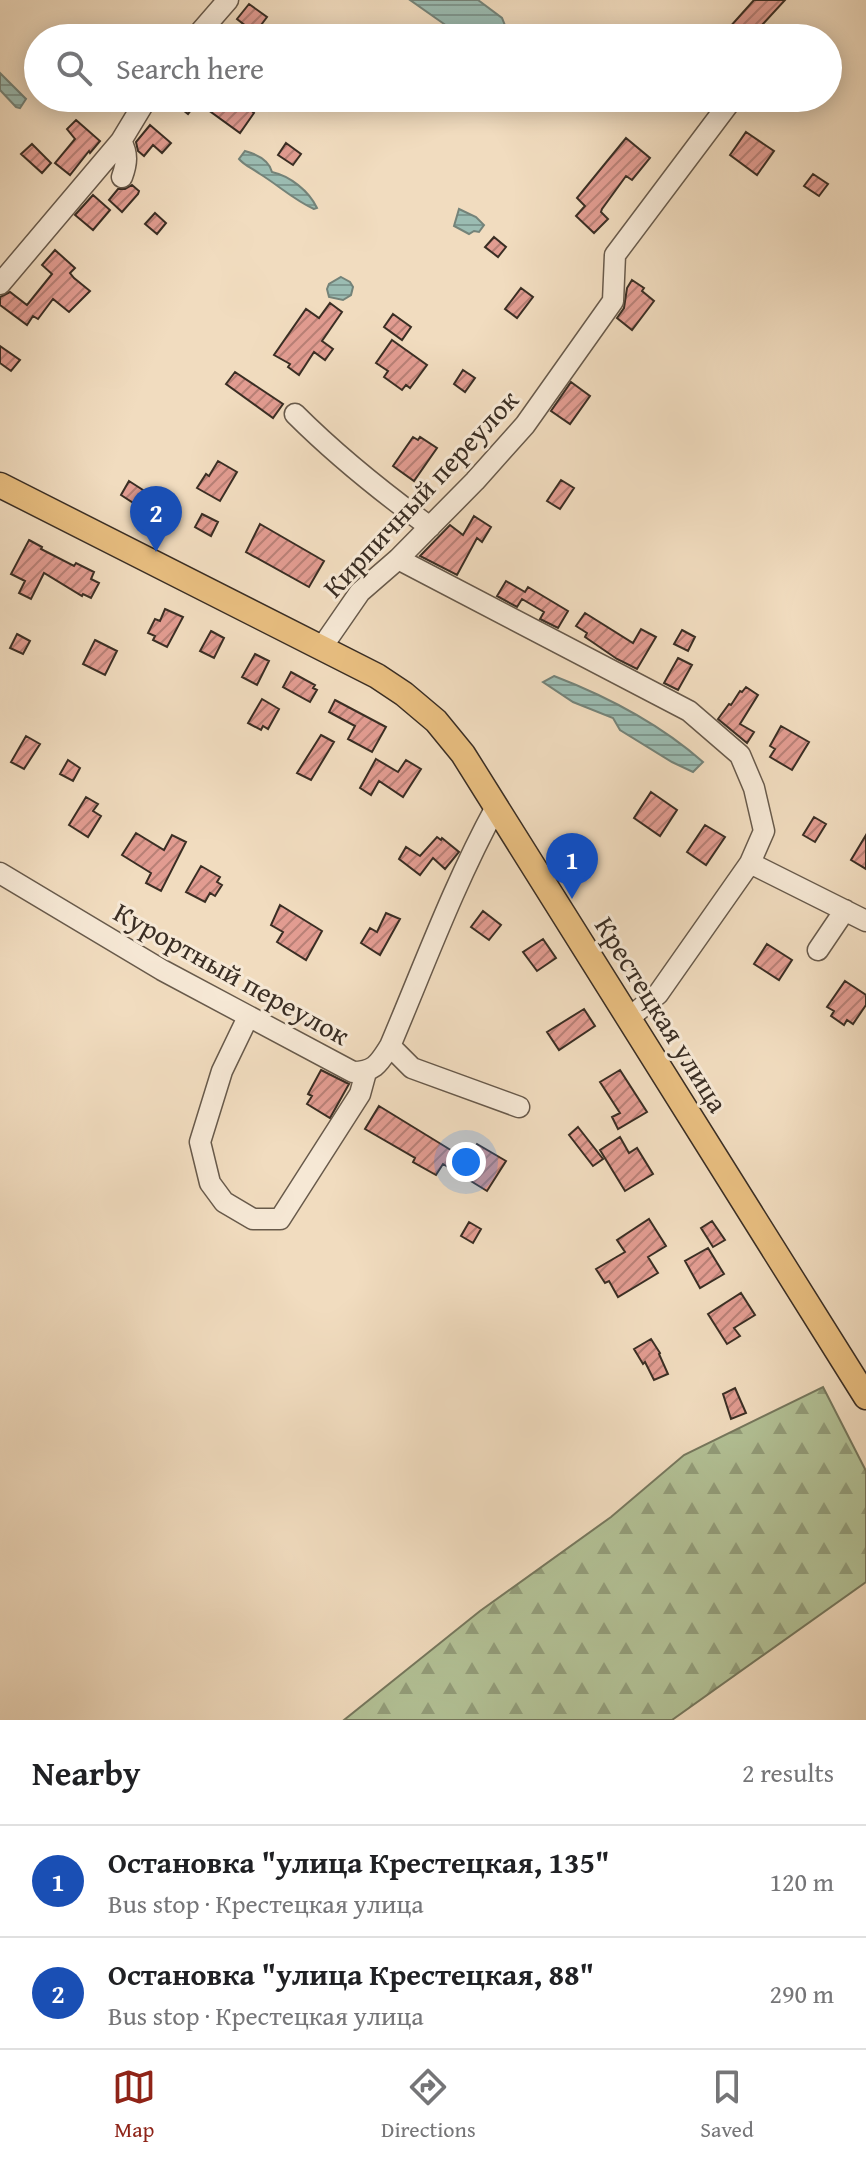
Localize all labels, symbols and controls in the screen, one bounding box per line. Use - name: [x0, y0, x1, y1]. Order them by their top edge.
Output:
- search box: [24, 24, 842, 112]
- icon: search: [52, 46, 96, 90]
- text: Search here: [116, 46, 264, 90]
- street label: Кирпичный переулок: [313, 380, 528, 606]
- pin: 2: [130, 486, 182, 552]
- pin: 1: [546, 833, 598, 899]
- street label: Курортный переулок: [107, 891, 358, 1055]
- street label: Крестецкая улица: [585, 908, 739, 1121]
- your location: [446, 1142, 486, 1182]
- text: Nearby: [32, 1748, 141, 1797]
- text: 2 results: [742, 1753, 834, 1792]
- text: Остановка "улица Крестецкая, 135": [108, 1840, 610, 1884]
- text: 1: [51, 1862, 65, 1901]
- text: 120 m: [769, 1862, 834, 1901]
- text: Bus stop · Крестецкая улица: [108, 1884, 424, 1923]
- text: Остановка "улица Крестецкая, 88": [108, 1952, 594, 1996]
- text: 2: [51, 1974, 65, 2013]
- text: 290 m: [769, 1974, 834, 2013]
- text: Bus stop · Крестецкая улица: [108, 1996, 424, 2035]
- tab: Map: [112, 2065, 156, 2145]
- tab: Directions: [381, 2065, 476, 2145]
- tab: Saved: [700, 2065, 754, 2145]

